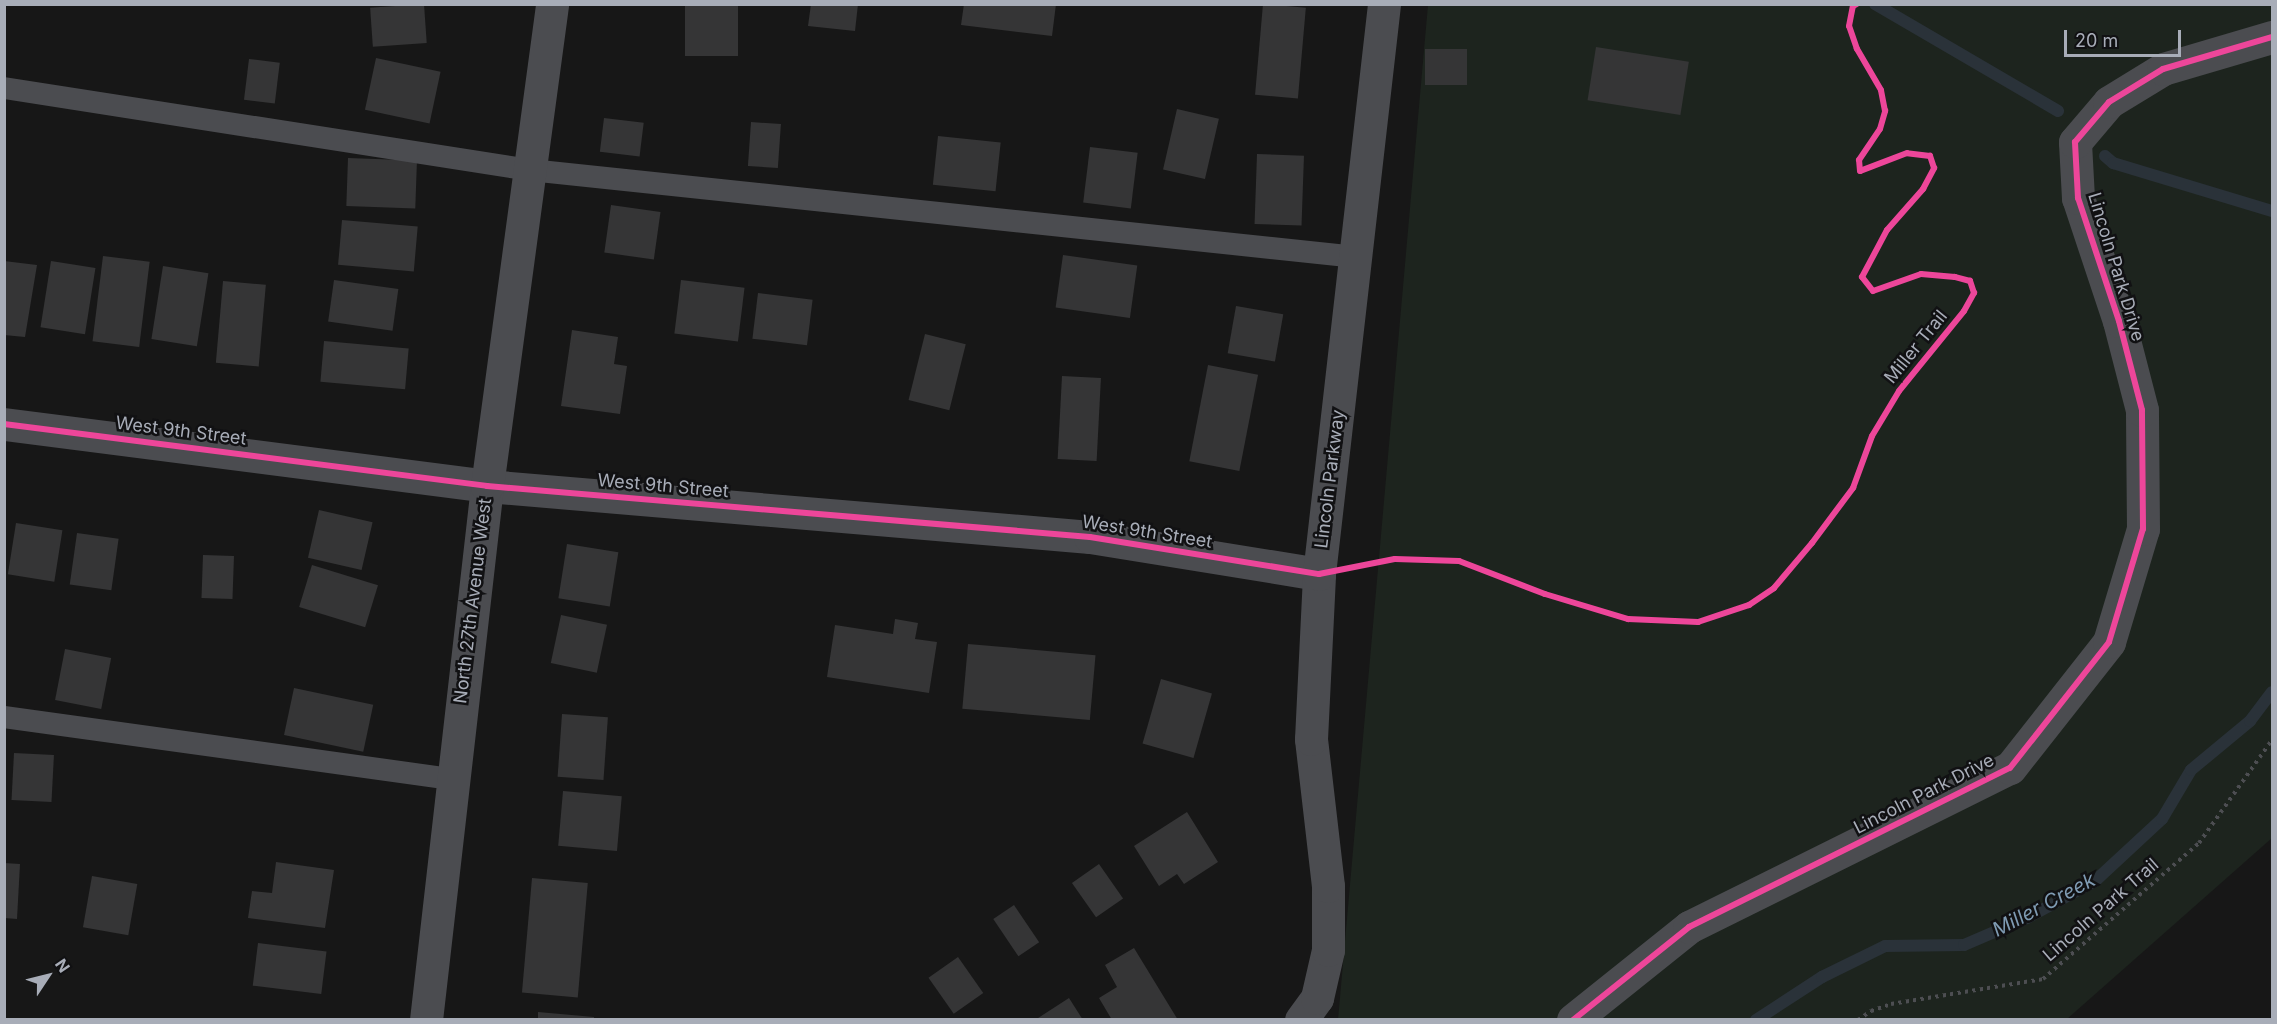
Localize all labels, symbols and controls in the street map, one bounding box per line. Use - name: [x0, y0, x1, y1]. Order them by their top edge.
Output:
- scale bar: [2067, 18, 2184, 56]
- text: 20 m: [2075, 30, 2118, 51]
- street label: Lincoln Park Drive: [2083, 190, 2149, 344]
- street label: Miller Trail: [1880, 306, 1952, 388]
- street label: Lincoln Parkway: [1311, 408, 1349, 550]
- street label: West 9th Street: [114, 412, 248, 450]
- street label: West 9th Street: [597, 470, 729, 502]
- street label: North 27th Avenue West: [450, 497, 496, 705]
- street label: West 9th Street: [1080, 511, 1214, 553]
- street label: Lincoln Park Drive: [1850, 749, 1998, 839]
- street label: Lincoln Park Trail: [2039, 854, 2163, 966]
- water label: Miller Creek: [1988, 868, 2100, 942]
- north arrow: [18, 946, 78, 1006]
- text: N: [51, 955, 74, 976]

